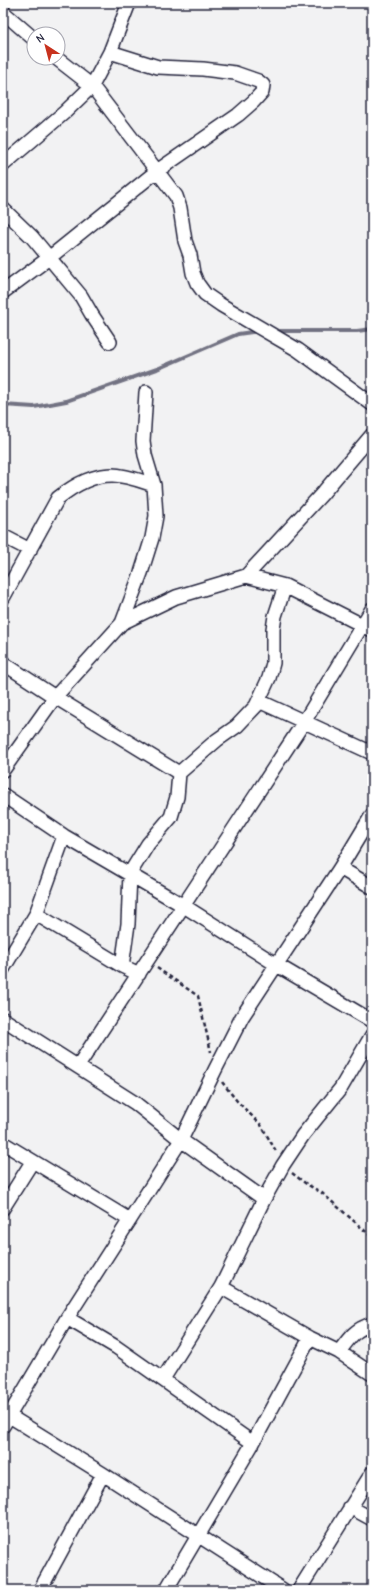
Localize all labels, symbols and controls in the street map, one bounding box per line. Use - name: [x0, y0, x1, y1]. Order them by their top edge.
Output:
- north arrow: [26, 26, 66, 66]
- text: N: [34, 31, 47, 46]

